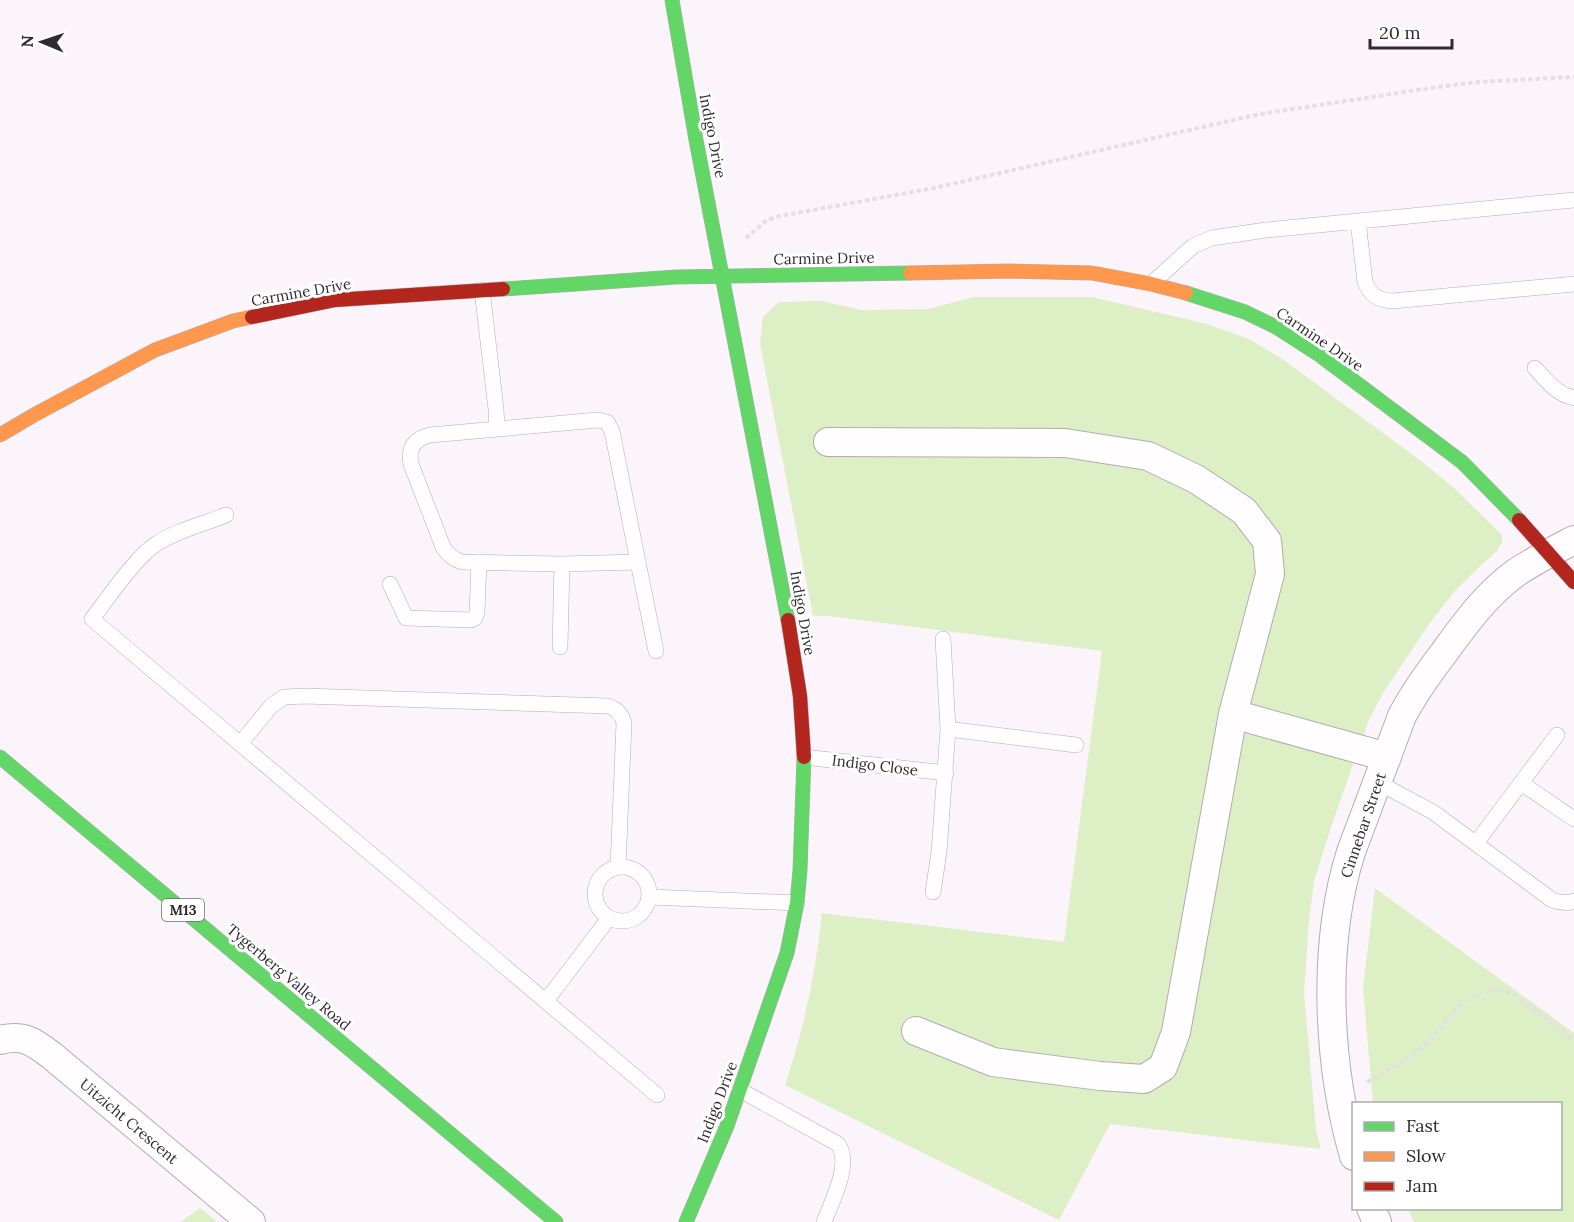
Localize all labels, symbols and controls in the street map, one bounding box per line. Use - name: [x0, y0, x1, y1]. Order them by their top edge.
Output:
- north arrow: [12, 12, 72, 72]
- scale bar: [1370, 12, 1452, 50]
- text: 20 m: [1379, 21, 1421, 44]
- text: N: [17, 35, 37, 48]
- street label: Indigo Drive: [696, 92, 730, 180]
- street label: Carmine Drive: [773, 248, 875, 268]
- street label: Carmine Drive: [250, 274, 352, 310]
- street label: Carmine Drive: [1273, 303, 1367, 375]
- street label: Indigo Drive: [786, 569, 820, 657]
- street label: Indigo Close: [831, 750, 919, 780]
- street label: Cinnebar Street: [1336, 769, 1390, 880]
- road number: M13: [162, 899, 204, 921]
- street label: Tygerberg Valley Road: [223, 920, 355, 1034]
- street label: Indigo Drive: [693, 1059, 741, 1145]
- street label: Uitzicht Crescent: [76, 1074, 182, 1168]
- legend: [1352, 1102, 1562, 1210]
- text: Fast: [1406, 1114, 1440, 1137]
- text: Slow: [1406, 1144, 1446, 1167]
- text: Jam: [1405, 1174, 1438, 1197]

